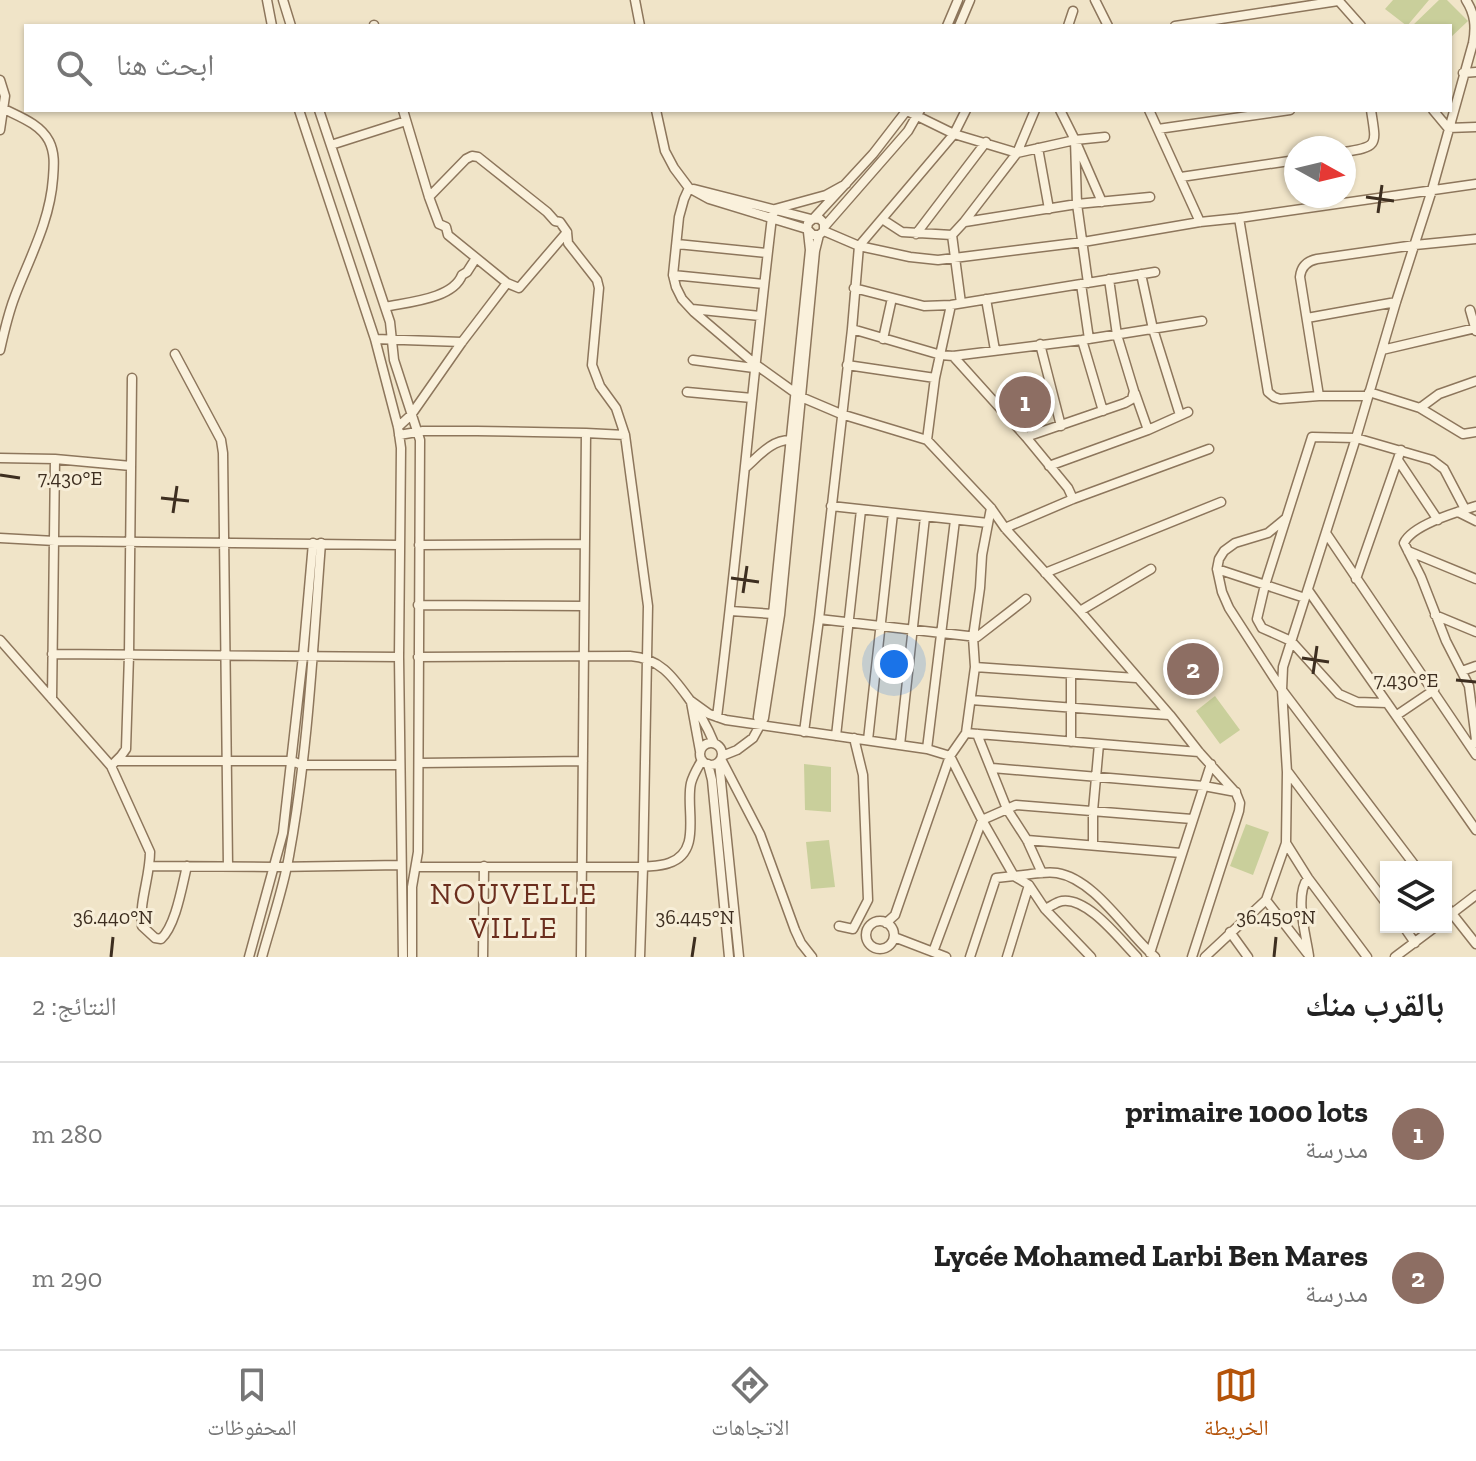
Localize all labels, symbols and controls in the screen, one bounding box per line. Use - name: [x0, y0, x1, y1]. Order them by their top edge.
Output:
- search box: [24, 24, 1452, 112]
- icon: search: [52, 46, 96, 90]
- text: ابحث هنا: [116, 47, 214, 83]
- north arrow: [1284, 136, 1356, 208]
- pin: 1: [999, 372, 1051, 432]
- text: 7.430°E: [38, 466, 102, 490]
- pin: 2: [1167, 639, 1219, 699]
- your location: [874, 644, 914, 684]
- text: 7.430°E: [1374, 668, 1438, 692]
- map controls: [1380, 861, 1452, 933]
- button: layers: [1380, 861, 1452, 933]
- district label: NOUVELLE VILLE: [430, 876, 598, 946]
- text: 36.440°N: [73, 905, 153, 929]
- text: 36.445°N: [656, 905, 735, 929]
- text: 36.450°N: [1236, 905, 1316, 929]
- text: بالقرب منك: [1305, 984, 1444, 1025]
- text: النتائج: 2: [32, 990, 117, 1022]
- text: primaire 1000 lots: [1125, 1094, 1368, 1130]
- text: 280 m: [32, 1118, 103, 1150]
- text: 1: [1413, 1118, 1423, 1150]
- text: مدرسة: [1305, 1133, 1368, 1165]
- text: Lycée Mohamed Larbi Ben Mares: [934, 1238, 1368, 1274]
- text: 290 m: [32, 1262, 103, 1294]
- text: 2: [1411, 1262, 1425, 1294]
- text: مدرسة: [1305, 1277, 1368, 1309]
- tab: المحفوظات: [207, 1363, 297, 1449]
- tab: الاتجاهات: [711, 1363, 789, 1449]
- tab: الخريطة: [1204, 1363, 1269, 1449]

